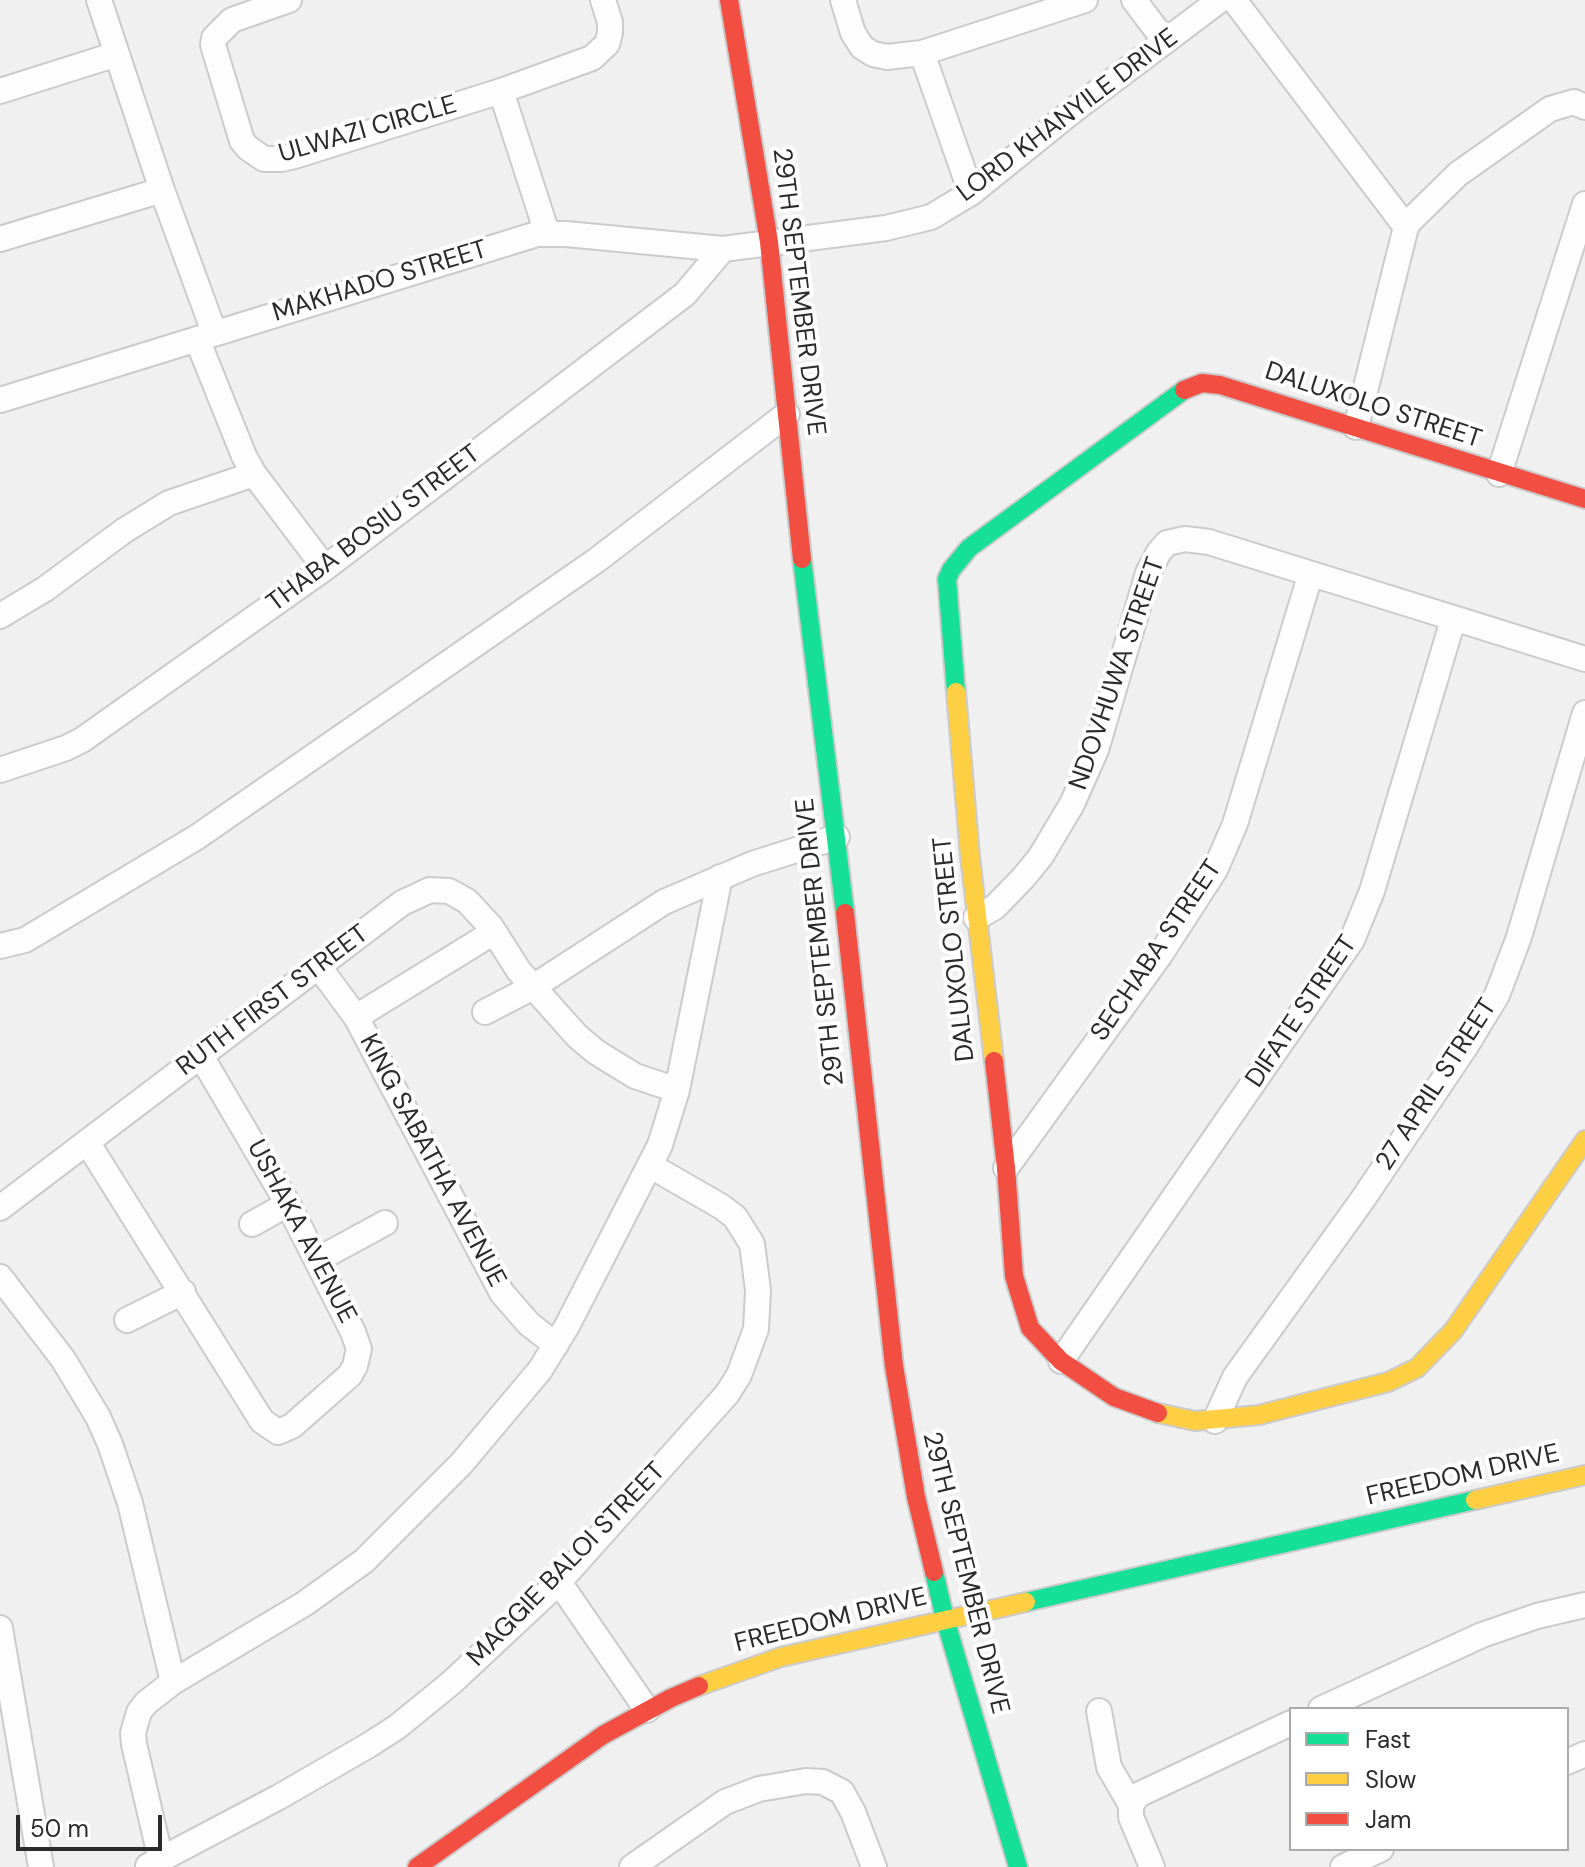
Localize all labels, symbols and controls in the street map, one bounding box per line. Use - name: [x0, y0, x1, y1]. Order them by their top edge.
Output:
- street label: LORD KHANYILE DRIVE: [951, 23, 1185, 209]
- street label: ULWAZI CIRCLE: [275, 90, 461, 170]
- street label: 29TH SEPTEMBER DRIVE: [765, 146, 831, 438]
- street label: MAKHADO STREET: [269, 235, 491, 329]
- street label: DALUXOLO STREET: [1261, 356, 1485, 456]
- street label: THABA BOSIU STREET: [261, 439, 487, 619]
- street label: NDOVHUWA STREET: [1064, 554, 1172, 794]
- street label: 29TH SEPTEMBER DRIVE: [790, 796, 852, 1088]
- street label: DALUXOLO STREET: [928, 835, 982, 1063]
- street label: SECHABA STREET: [1085, 855, 1229, 1047]
- street label: RUTH FIRST STREET: [171, 919, 375, 1083]
- street label: DIFATE STREET: [1240, 930, 1364, 1094]
- street label: 27 APRIL STREET: [1370, 993, 1504, 1177]
- street label: KING SABATHA AVENUE: [352, 1029, 512, 1293]
- street label: USHAKA AVENUE: [240, 1135, 362, 1329]
- street label: 29TH SEPTEMBER DRIVE: [915, 1429, 1015, 1717]
- street label: FREEDOM DRIVE: [1364, 1439, 1562, 1513]
- street label: MAGGIE BALOI STREET: [461, 1456, 673, 1674]
- street label: FREEDOM DRIVE: [732, 1582, 930, 1660]
- legend: [1289, 1707, 1569, 1851]
- text: Fast: [1365, 1724, 1411, 1755]
- text: Slow: [1365, 1764, 1416, 1795]
- scale bar: [20, 1799, 166, 1849]
- text: Jam: [1365, 1804, 1411, 1835]
- text: 50 m: [30, 1813, 89, 1844]

